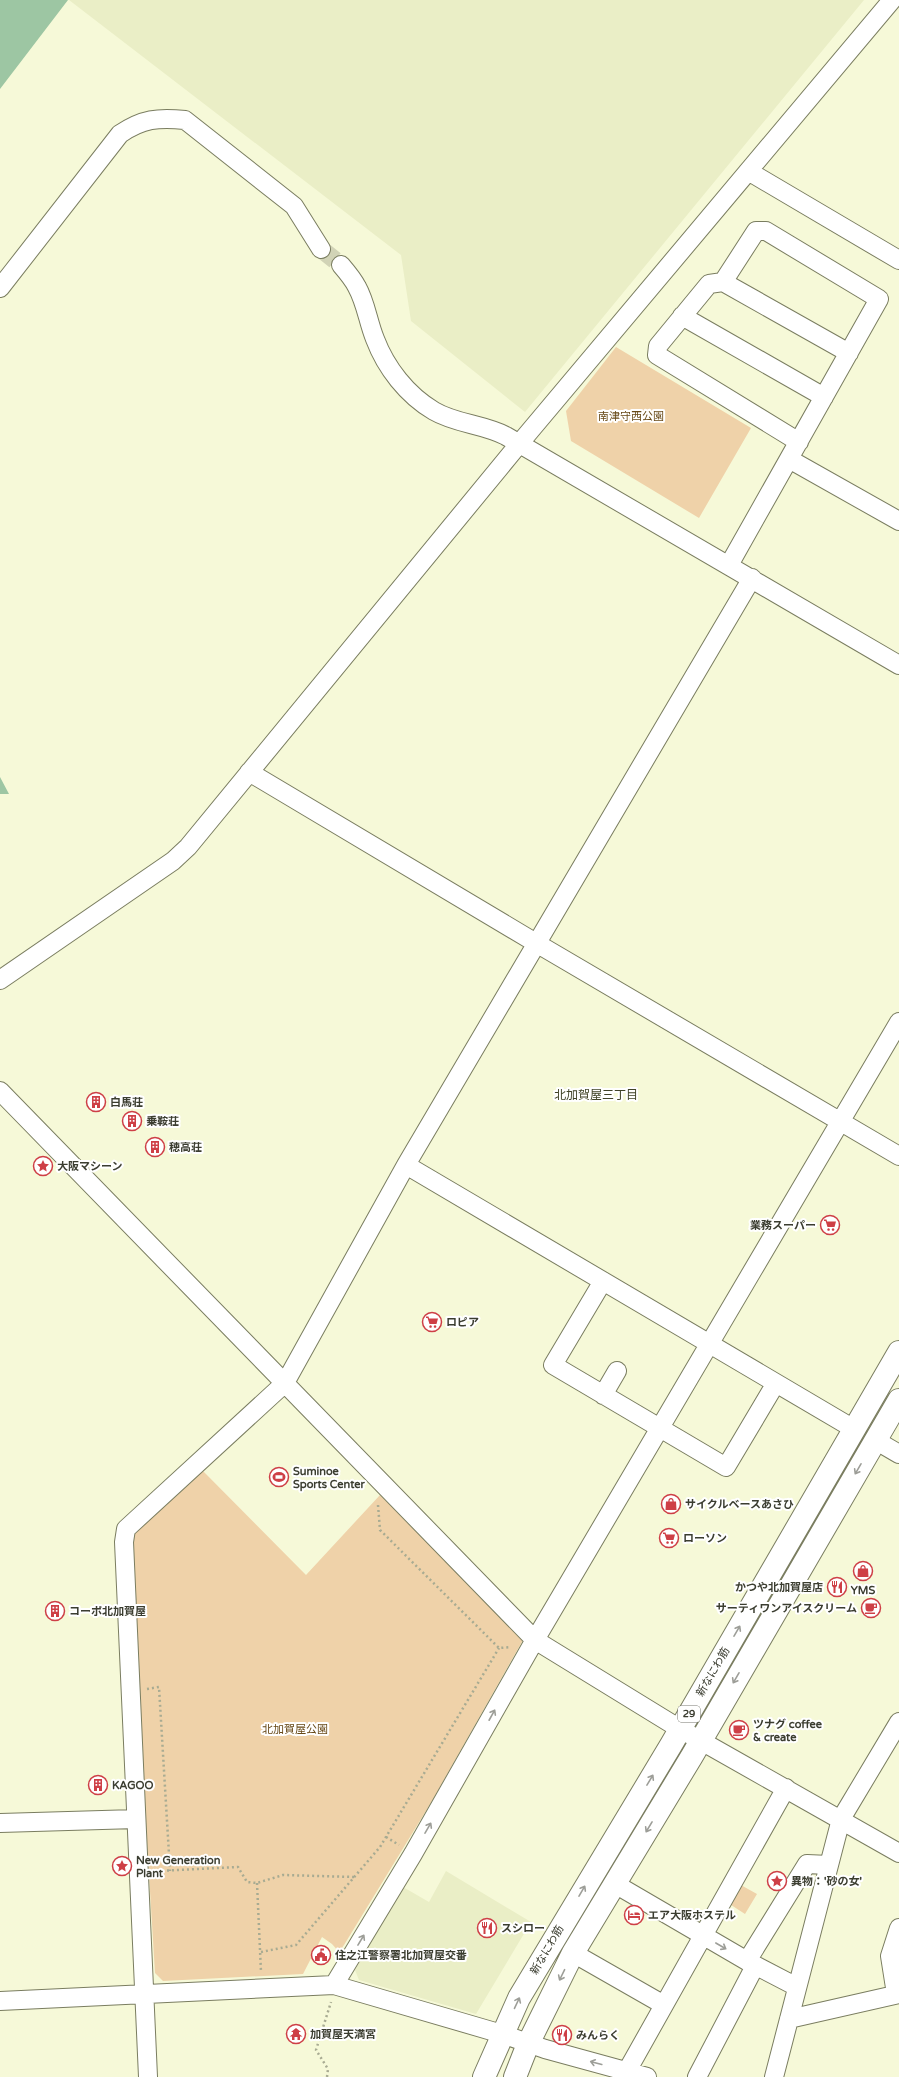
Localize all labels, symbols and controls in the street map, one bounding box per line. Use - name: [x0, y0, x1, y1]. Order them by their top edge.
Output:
- park label: 南津守西公園: [598, 410, 664, 423]
- district label: 北加賀屋三丁目: [554, 1088, 638, 1102]
- building icon: 白馬荘: [85, 1091, 107, 1113]
- place label: 白馬荘: [110, 1096, 143, 1109]
- building icon: 乗鞍荘: [121, 1110, 143, 1132]
- place label: 乗鞍荘: [146, 1115, 179, 1128]
- building icon: 穂高荘: [144, 1136, 166, 1158]
- place label: 穂高荘: [169, 1141, 202, 1154]
- place icon: 大阪マシーン: [32, 1155, 54, 1177]
- place label: 大阪マシーン: [57, 1160, 122, 1173]
- supermarket icon: 業務スーパー: [819, 1214, 841, 1236]
- place label: 業務スーパー: [750, 1219, 816, 1232]
- supermarket icon: ロピア: [421, 1311, 443, 1333]
- place label: ロピア: [446, 1316, 479, 1329]
- one-way arrow: [854, 1463, 862, 1475]
- place label: Suminoe Sports Center: [293, 1465, 365, 1492]
- sports icon: Suminoe Sports Center: [268, 1466, 290, 1488]
- shop icon: サイクルベースあさひ: [660, 1493, 682, 1515]
- place label: サイクルベースあさひ: [685, 1498, 794, 1511]
- supermarket icon: ローソン: [658, 1527, 680, 1549]
- place label: ローソン: [683, 1532, 727, 1545]
- shop icon: YMS: [852, 1560, 874, 1582]
- restaurant icon: かつや北加賀屋店: [826, 1576, 848, 1598]
- place label: かつや北加賀屋店: [735, 1581, 823, 1594]
- place label: YMS: [851, 1584, 875, 1597]
- cafe icon: サーティワンアイスクリーム: [860, 1597, 882, 1619]
- building icon: コーポ北加賀屋: [44, 1600, 66, 1622]
- place label: サーティワンアイスクリーム: [716, 1602, 857, 1615]
- place label: コーポ北加賀屋: [69, 1605, 146, 1618]
- one-way arrow: [733, 1625, 741, 1637]
- street label: 新なにわ筋: [694, 1645, 732, 1699]
- one-way arrow: [731, 1672, 739, 1684]
- road number: 29: [678, 1706, 700, 1722]
- one-way arrow: [489, 1709, 497, 1721]
- place label: ツナグ coffee & create: [753, 1718, 823, 1744]
- cafe icon: ツナグ coffee & create: [728, 1719, 750, 1741]
- park label: 北加賀屋公園: [262, 1723, 328, 1736]
- building icon: KAGOO: [87, 1774, 109, 1796]
- one-way arrow: [646, 1775, 654, 1786]
- place label: KAGOO: [112, 1779, 153, 1792]
- one-way arrow: [645, 1821, 653, 1833]
- one-way arrow: [424, 1822, 432, 1834]
- place label: New Generation Plant: [136, 1854, 221, 1880]
- place icon: New Generation Plant: [111, 1855, 133, 1877]
- place icon: 異物：'砂の女': [766, 1870, 788, 1892]
- place label: 異物：'砂の女': [791, 1875, 862, 1888]
- one-way arrow: [579, 1885, 587, 1897]
- hotel icon: エア大阪ホステル: [623, 1904, 645, 1926]
- place label: エア大阪ホステル: [648, 1909, 736, 1922]
- restaurant icon: スシロー: [476, 1917, 498, 1939]
- place label: スシロー: [501, 1922, 545, 1935]
- street label: 新なにわ筋: [528, 1923, 566, 1977]
- one-way arrow: [358, 1934, 366, 1946]
- one-way arrow: [715, 1942, 727, 1950]
- public building icon: 住之江警察署北加賀屋交番: [310, 1944, 332, 1966]
- place label: 住之江警察署北加賀屋交番: [335, 1949, 467, 1962]
- one-way arrow: [558, 1969, 565, 1981]
- one-way arrow: [514, 1997, 521, 2009]
- temple icon: 加賀屋天満宮: [285, 2023, 307, 2045]
- restaurant icon: みんらく: [551, 2024, 573, 2046]
- place label: 加賀屋天満宮: [310, 2028, 376, 2041]
- place label: みんらく: [576, 2029, 620, 2042]
- one-way arrow: [589, 2059, 602, 2066]

